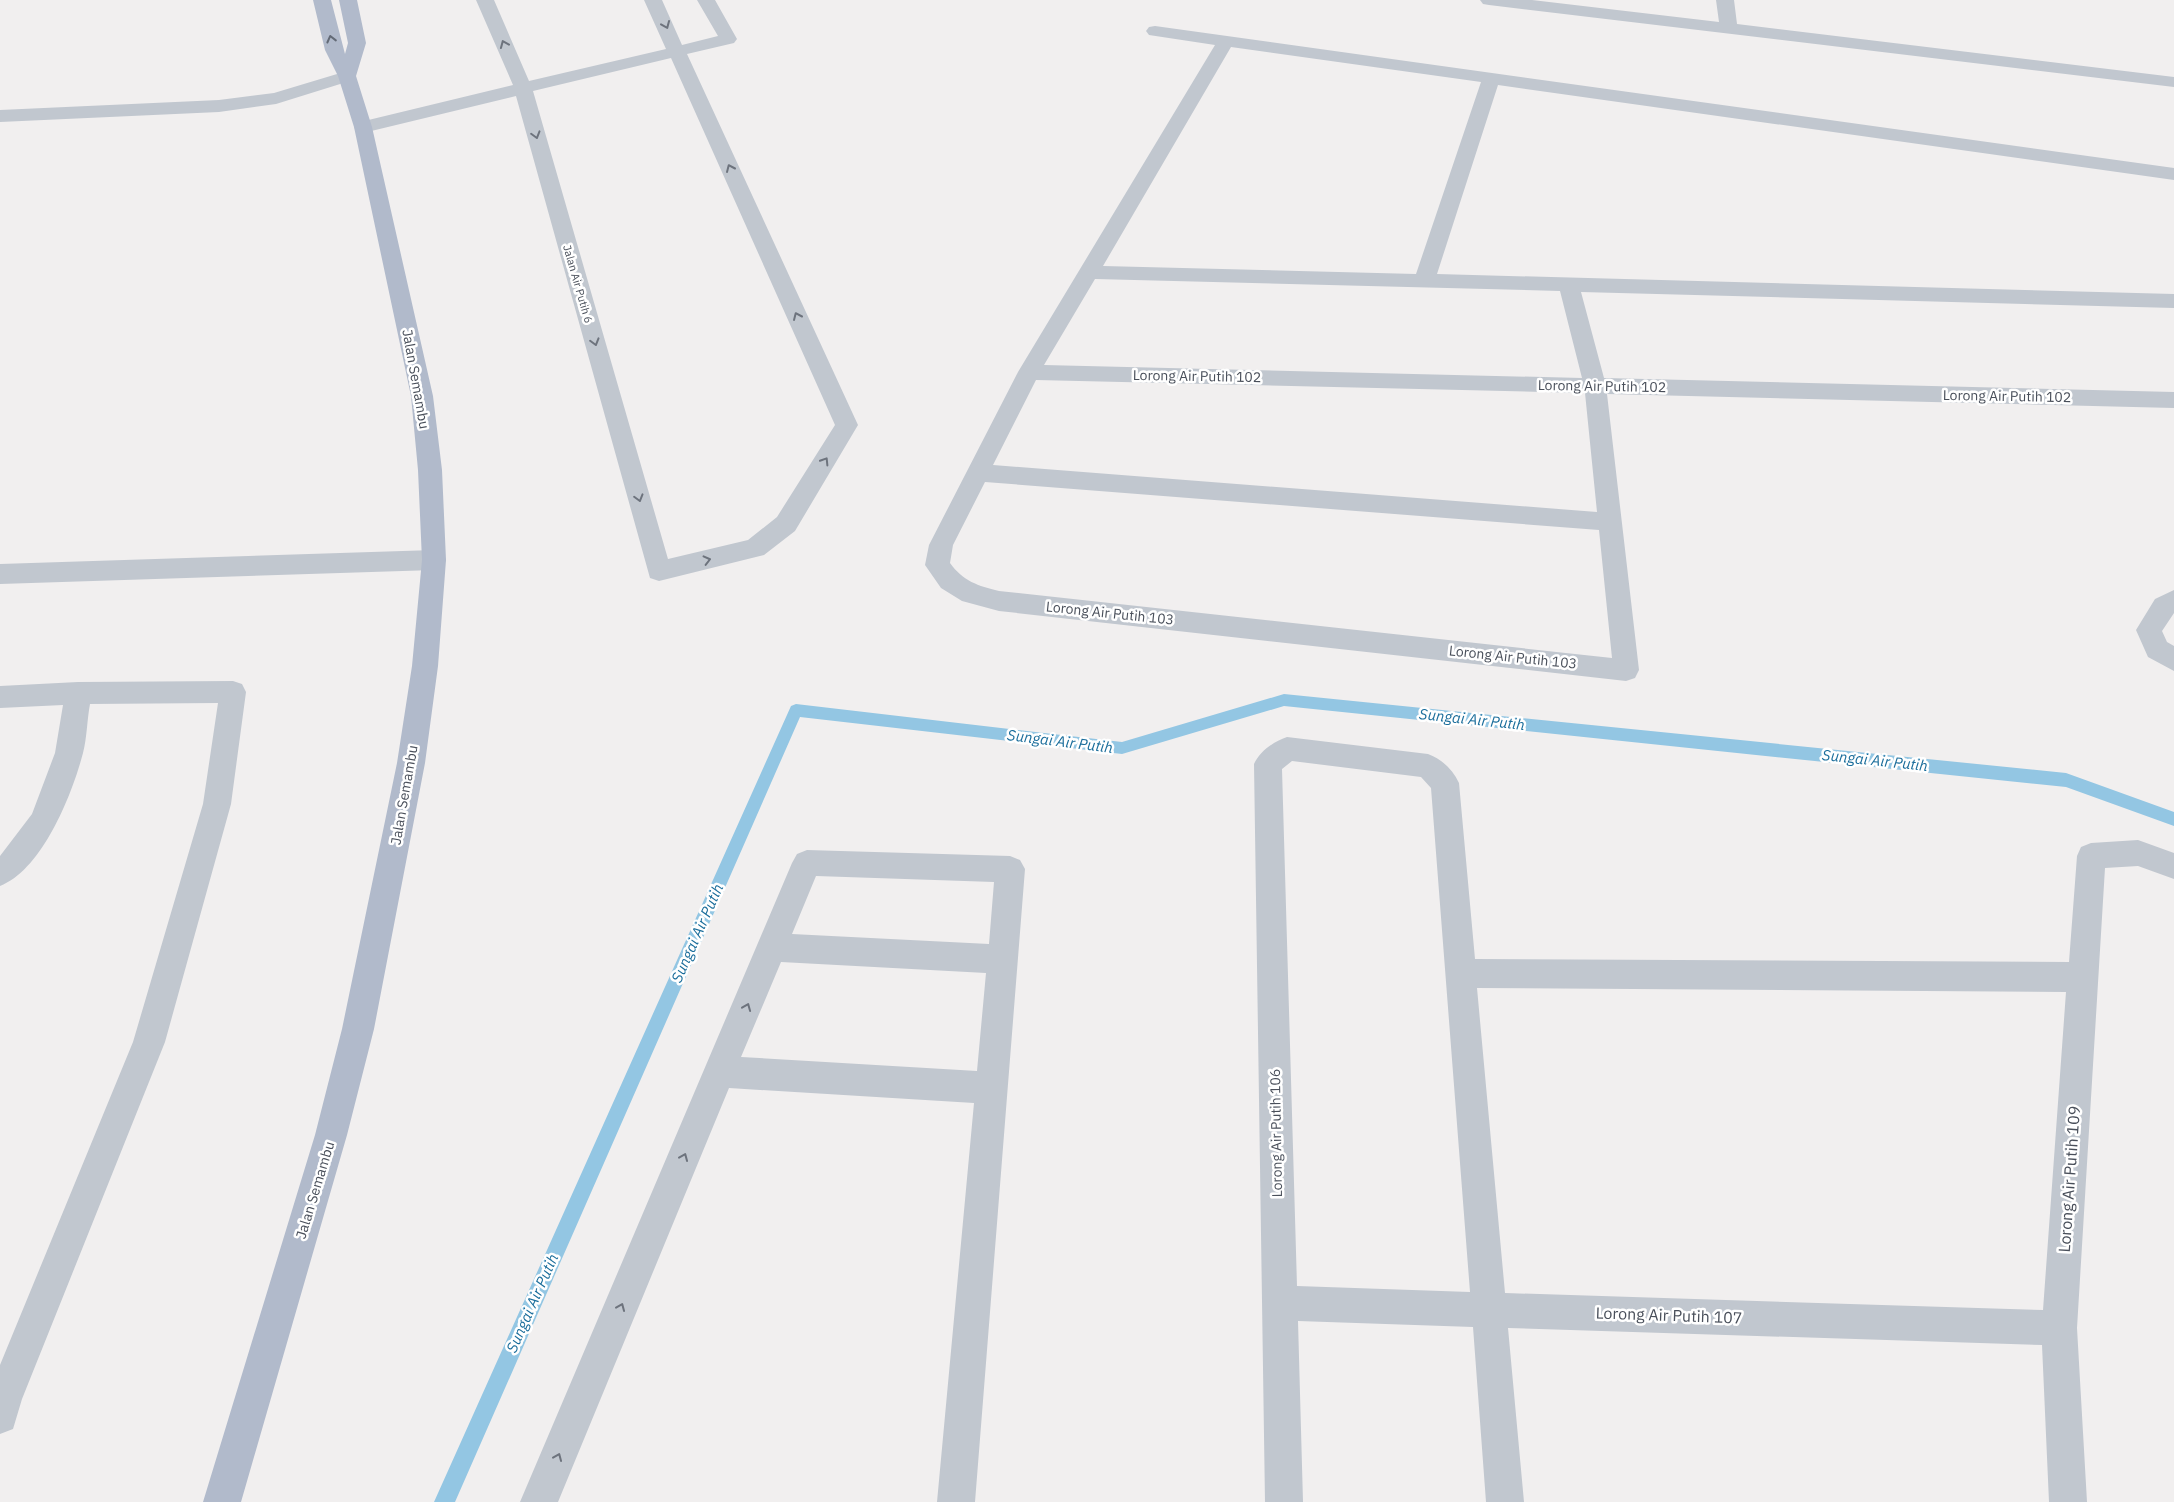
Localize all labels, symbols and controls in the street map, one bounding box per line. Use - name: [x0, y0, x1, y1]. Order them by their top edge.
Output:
- one-way arrow: [659, 20, 670, 29]
- one-way arrow: [326, 35, 337, 44]
- one-way arrow: [499, 40, 510, 49]
- one-way arrow: [530, 131, 541, 140]
- one-way arrow: [726, 164, 736, 173]
- street label: Jalan Air Putih 6: [560, 243, 596, 325]
- one-way arrow: [793, 312, 804, 321]
- street label: Jalan Semambu: [398, 328, 434, 430]
- one-way arrow: [589, 337, 599, 346]
- street label: Lorong Air Putih 102: [1133, 366, 1261, 386]
- street label: Lorong Air Putih 102: [1538, 376, 1666, 396]
- street label: Lorong Air Putih 102: [1943, 386, 2071, 406]
- one-way arrow: [818, 458, 828, 467]
- one-way arrow: [633, 494, 643, 502]
- one-way arrow: [702, 555, 711, 566]
- street label: Lorong Air Putih 103: [1045, 597, 1175, 629]
- street label: Lorong Air Putih 103: [1448, 641, 1578, 673]
- water label: Sungai Air Putih: [1418, 704, 1526, 734]
- water label: Sungai Air Putih: [1006, 725, 1114, 757]
- street label: Jalan Semambu: [386, 744, 422, 846]
- water label: Sungai Air Putih: [1821, 745, 1929, 775]
- water label: Sungai Air Putih: [667, 881, 727, 985]
- one-way arrow: [741, 1004, 751, 1012]
- street label: Lorong Air Putih 106: [1266, 1069, 1286, 1197]
- street label: Lorong Air Putih 109: [2054, 1105, 2084, 1253]
- street label: Jalan Semambu: [292, 1139, 338, 1241]
- one-way arrow: [678, 1153, 689, 1162]
- water label: Sungai Air Putih: [502, 1251, 562, 1355]
- street label: Lorong Air Putih 107: [1595, 1302, 1743, 1328]
- one-way arrow: [615, 1303, 626, 1312]
- one-way arrow: [552, 1453, 563, 1462]

